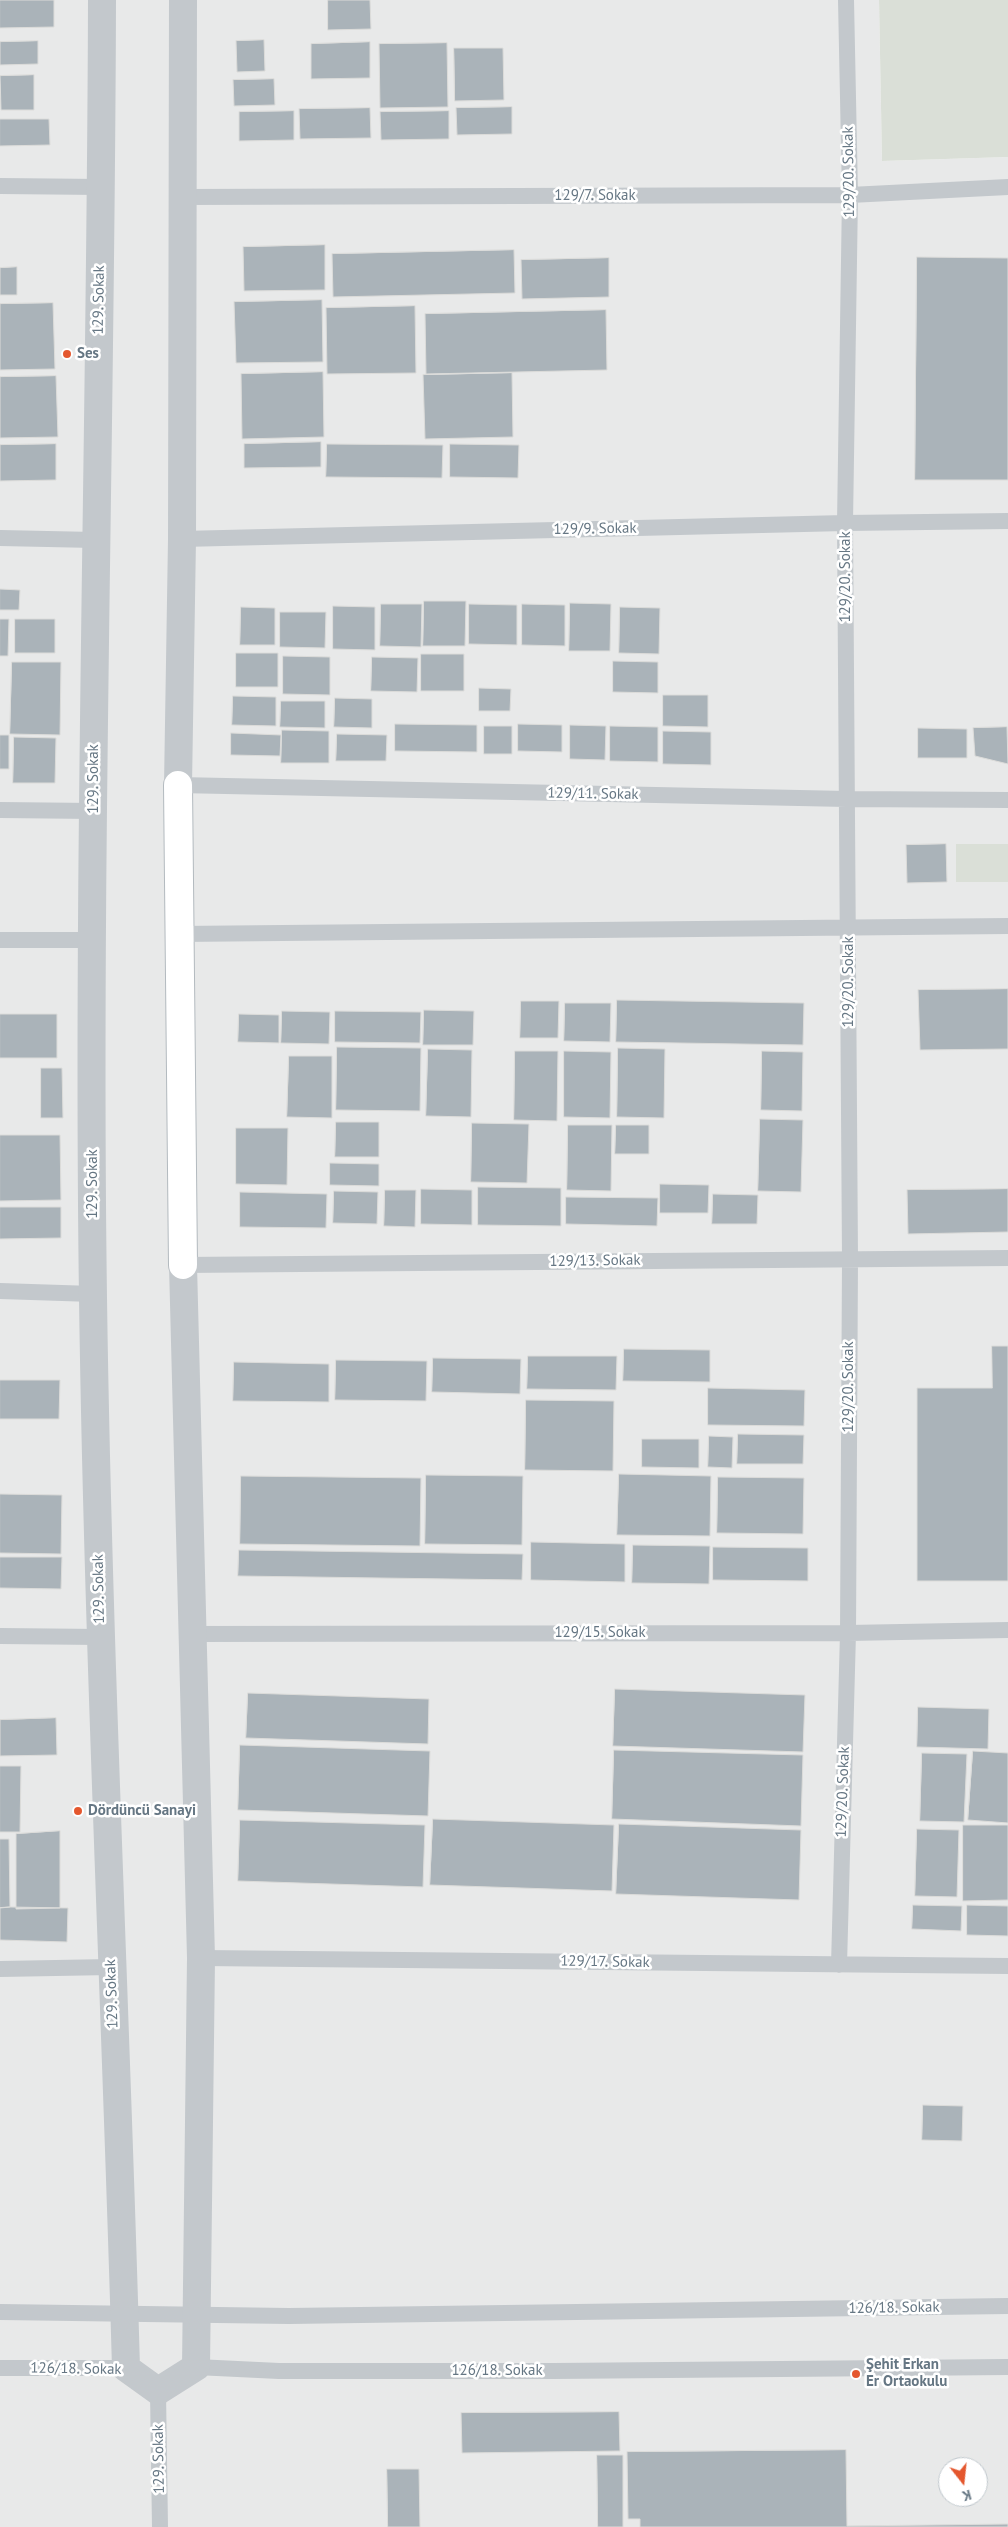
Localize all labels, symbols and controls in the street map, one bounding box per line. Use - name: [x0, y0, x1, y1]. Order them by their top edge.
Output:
- street label: 129/20. Sokak: [839, 126, 859, 218]
- street label: 129/7. Sokak: [554, 187, 636, 205]
- street label: 129. Sokak: [89, 265, 109, 335]
- place label: Ses: [77, 345, 99, 363]
- marker: Ses: [61, 348, 73, 360]
- street label: 129/9. Sokak: [553, 519, 637, 539]
- street label: 129/20. Sokak: [837, 531, 855, 623]
- street label: 129. Sokak: [85, 744, 103, 814]
- street label: 129/11. Sokak: [547, 784, 639, 804]
- street label: 129/20. Sokak: [840, 936, 858, 1028]
- street label: 129. Sokak: [84, 1149, 102, 1219]
- street label: 129/13. Sokak: [549, 1251, 641, 1271]
- street label: 129/20. Sokak: [840, 1341, 858, 1433]
- street label: 129. Sokak: [89, 1554, 109, 1624]
- street label: 129/15. Sokak: [554, 1624, 646, 1642]
- street label: 129/20. Sokak: [832, 1746, 854, 1838]
- place label: Dördüncü Sanayi: [88, 1802, 196, 1820]
- marker: Dördüncü Sanayi: [72, 1805, 84, 1817]
- street label: 129/17. Sokak: [560, 1952, 650, 1972]
- street label: 129. Sokak: [102, 1959, 122, 2029]
- street label: 126/18. Sokak: [848, 2298, 940, 2318]
- place label: Şehit Erkan Er Ortaokulu: [866, 2356, 947, 2391]
- street label: 126/18. Sokak: [30, 2359, 122, 2379]
- street label: 126/18. Sokak: [451, 2362, 543, 2380]
- marker: Şehit Erkan Er Ortaokulu: [850, 2368, 862, 2380]
- street label: 129. Sokak: [149, 2424, 169, 2494]
- north arrow: [938, 2457, 988, 2507]
- text: K: [960, 2486, 974, 2505]

